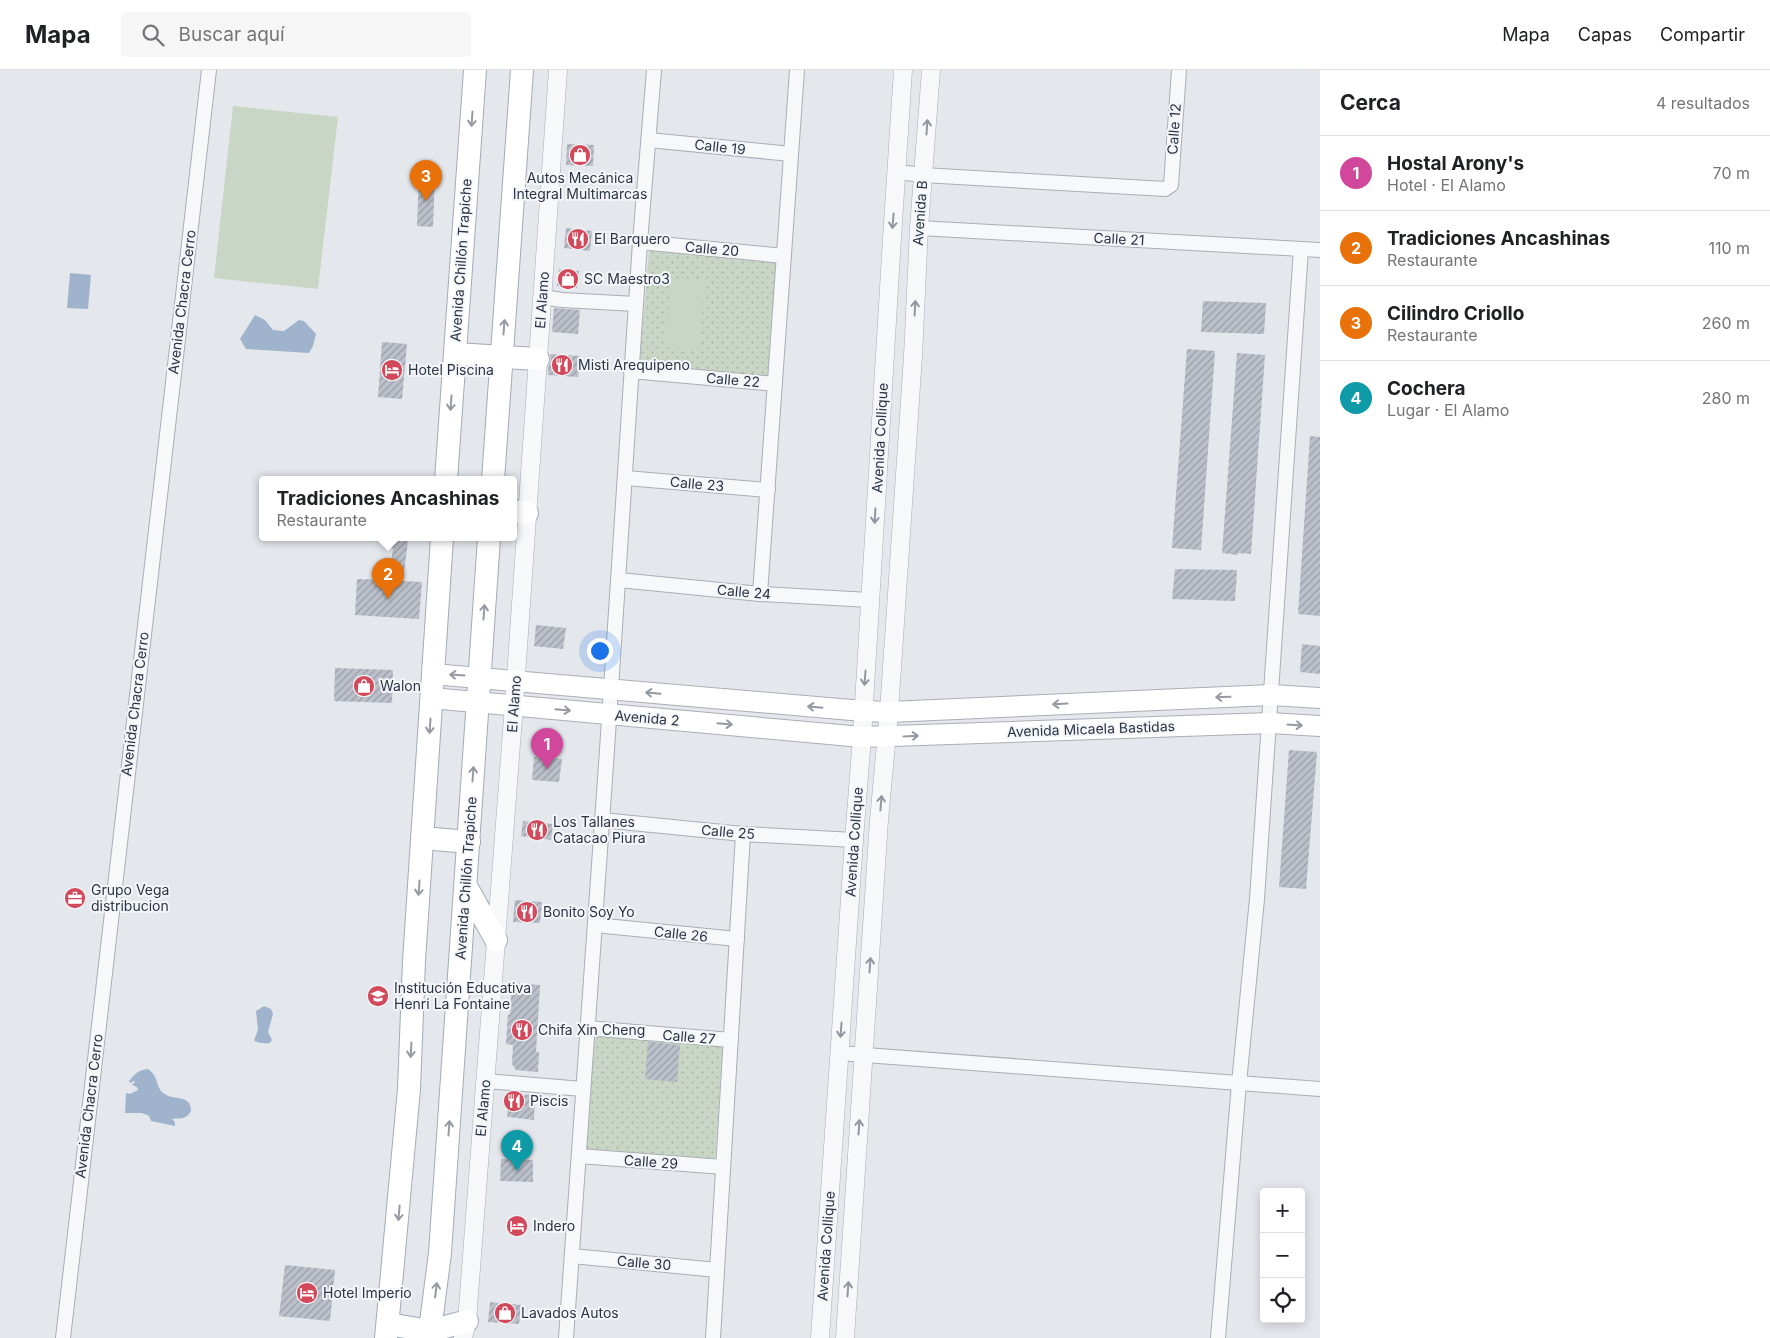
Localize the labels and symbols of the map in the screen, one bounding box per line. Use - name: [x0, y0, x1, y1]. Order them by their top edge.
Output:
- street label: Calle 12: [1163, 103, 1184, 155]
- one-way arrow: [467, 110, 476, 126]
- one-way arrow: [922, 119, 931, 135]
- street label: Calle 19: [694, 135, 746, 158]
- shop icon: Autos Mecánica Integral Multimarcas: [568, 143, 592, 167]
- pin: 3: [410, 160, 442, 201]
- place label: Autos Mecánica Integral Multimarcas: [513, 169, 647, 202]
- street label: Avenida Chillón Trapiche: [446, 178, 475, 342]
- street label: Avenida B: [909, 180, 930, 246]
- one-way arrow: [888, 213, 898, 229]
- restaurant icon: El Barquero: [566, 227, 590, 251]
- street label: Avenida Chacra Cerro: [164, 229, 199, 375]
- street label: Calle 21: [1093, 229, 1145, 248]
- place label: El Barquero: [594, 230, 670, 247]
- street label: Calle 20: [684, 238, 740, 259]
- shop icon: SC Maestro3: [556, 267, 580, 291]
- place label: SC Maestro3: [584, 270, 670, 287]
- street label: El Alamo: [531, 271, 552, 329]
- one-way arrow: [910, 300, 919, 316]
- one-way arrow: [499, 319, 508, 335]
- restaurant icon: Misti Arequipeno: [550, 353, 574, 377]
- place label: Misti Arequipeno: [578, 356, 690, 373]
- hotel icon: Hotel Piscina: [380, 358, 404, 382]
- place label: Hotel Piscina: [408, 361, 494, 378]
- street label: Calle 22: [705, 369, 761, 390]
- street label: Avenida Collique: [868, 382, 891, 493]
- one-way arrow: [447, 395, 456, 411]
- street label: Calle 23: [669, 473, 725, 494]
- one-way arrow: [871, 508, 880, 524]
- pin: 2: [372, 558, 404, 599]
- street label: Calle 24: [716, 581, 772, 602]
- one-way arrow: [479, 604, 489, 620]
- street label: Avenida Chacra Cerro: [117, 631, 152, 777]
- your location: [587, 638, 613, 664]
- one-way arrow: [861, 670, 870, 686]
- one-way arrow: [449, 671, 465, 680]
- shop icon: Walon: [352, 674, 376, 698]
- street label: El Alamo: [503, 675, 524, 733]
- place label: Walon: [380, 677, 421, 694]
- one-way arrow: [645, 688, 661, 698]
- one-way arrow: [1215, 692, 1231, 702]
- one-way arrow: [1053, 699, 1069, 709]
- one-way arrow: [807, 702, 823, 712]
- one-way arrow: [555, 705, 571, 715]
- street label: Avenida 2: [614, 706, 680, 729]
- street label: Avenida Micaela Bastidas: [1007, 717, 1175, 740]
- one-way arrow: [425, 718, 435, 734]
- one-way arrow: [716, 720, 732, 729]
- one-way arrow: [1287, 720, 1303, 729]
- pin: 1: [531, 728, 563, 769]
- one-way arrow: [903, 731, 919, 740]
- one-way arrow: [469, 766, 478, 782]
- street label: Avenida Collique: [841, 786, 866, 898]
- one-way arrow: [876, 795, 885, 811]
- street label: Avenida Chillón Trapiche: [451, 796, 480, 960]
- place label: Los Tallanes Catacao Piura: [553, 813, 646, 846]
- restaurant icon: Los Tallanes Catacao Piura: [525, 818, 549, 842]
- street label: Calle 25: [700, 821, 756, 842]
- one-way arrow: [414, 880, 424, 896]
- place label: Grupo Vega distribucion: [91, 881, 169, 914]
- office icon: Grupo Vega distribucion: [63, 886, 87, 910]
- restaurant icon: Bonito Soy Yo: [515, 900, 539, 924]
- place label: Bonito Soy Yo: [543, 903, 635, 920]
- street label: Calle 26: [653, 922, 709, 945]
- one-way arrow: [865, 957, 874, 973]
- place label: Institución Educativa Henri La Fontaine: [394, 979, 531, 1012]
- school or university icon: Institución Educativa Henri La Fontaine: [366, 984, 390, 1008]
- restaurant icon: Chifa Xin Cheng: [510, 1018, 534, 1042]
- place label: Chifa Xin Cheng: [538, 1021, 645, 1038]
- one-way arrow: [836, 1021, 846, 1037]
- street label: Calle 27: [662, 1026, 716, 1047]
- street label: Avenida Chacra Cerro: [71, 1033, 106, 1179]
- one-way arrow: [407, 1042, 416, 1058]
- street label: El Alamo: [472, 1079, 493, 1137]
- restaurant icon: Piscis: [502, 1089, 526, 1113]
- place label: Piscis: [530, 1092, 569, 1109]
- one-way arrow: [445, 1120, 454, 1136]
- one-way arrow: [854, 1120, 864, 1136]
- pin: 4: [501, 1130, 533, 1171]
- street label: Calle 29: [623, 1151, 679, 1172]
- street label: Avenida Collique: [813, 1190, 838, 1302]
- one-way arrow: [394, 1204, 404, 1220]
- hotel icon: Indero: [505, 1214, 529, 1238]
- place label: Indero: [533, 1217, 575, 1234]
- street label: Calle 30: [616, 1252, 672, 1273]
- hotel icon: Hotel Imperio: [295, 1281, 319, 1305]
- one-way arrow: [431, 1282, 441, 1298]
- one-way arrow: [843, 1282, 853, 1298]
- place label: Hotel Imperio: [323, 1284, 412, 1301]
- shop icon: Lavados Autos: [493, 1301, 517, 1325]
- place label: Lavados Autos: [521, 1304, 619, 1321]

